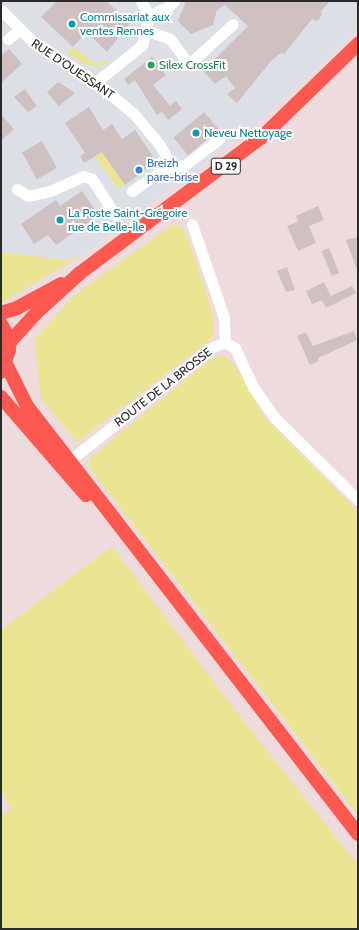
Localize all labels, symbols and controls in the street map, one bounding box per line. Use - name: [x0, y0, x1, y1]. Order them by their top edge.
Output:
- place label: Commissariat aux ventes Rennes: [80, 10, 170, 38]
- marker: Commissariat aux ventes Rennes: [67, 19, 77, 29]
- street label: RUE D'OUESSANT: [29, 36, 117, 102]
- place label: Silex CrossFit: [159, 58, 226, 72]
- marker: Silex CrossFit: [146, 60, 156, 70]
- place label: Neveu Nettoyage: [204, 126, 292, 140]
- marker: Neveu Nettoyage: [191, 128, 201, 138]
- place label: Breizh pare-brise: [147, 156, 198, 184]
- road number: D 29: [210, 157, 242, 175]
- marker: Breizh pare-brise: [134, 165, 144, 175]
- place label: La Poste Saint-Grégoire rue de Belle-Île: [68, 206, 187, 234]
- marker: La Poste Saint-Grégoire rue de Belle-Île: [55, 215, 65, 225]
- street label: ROUTE DE LA BROSSE: [112, 345, 214, 429]

